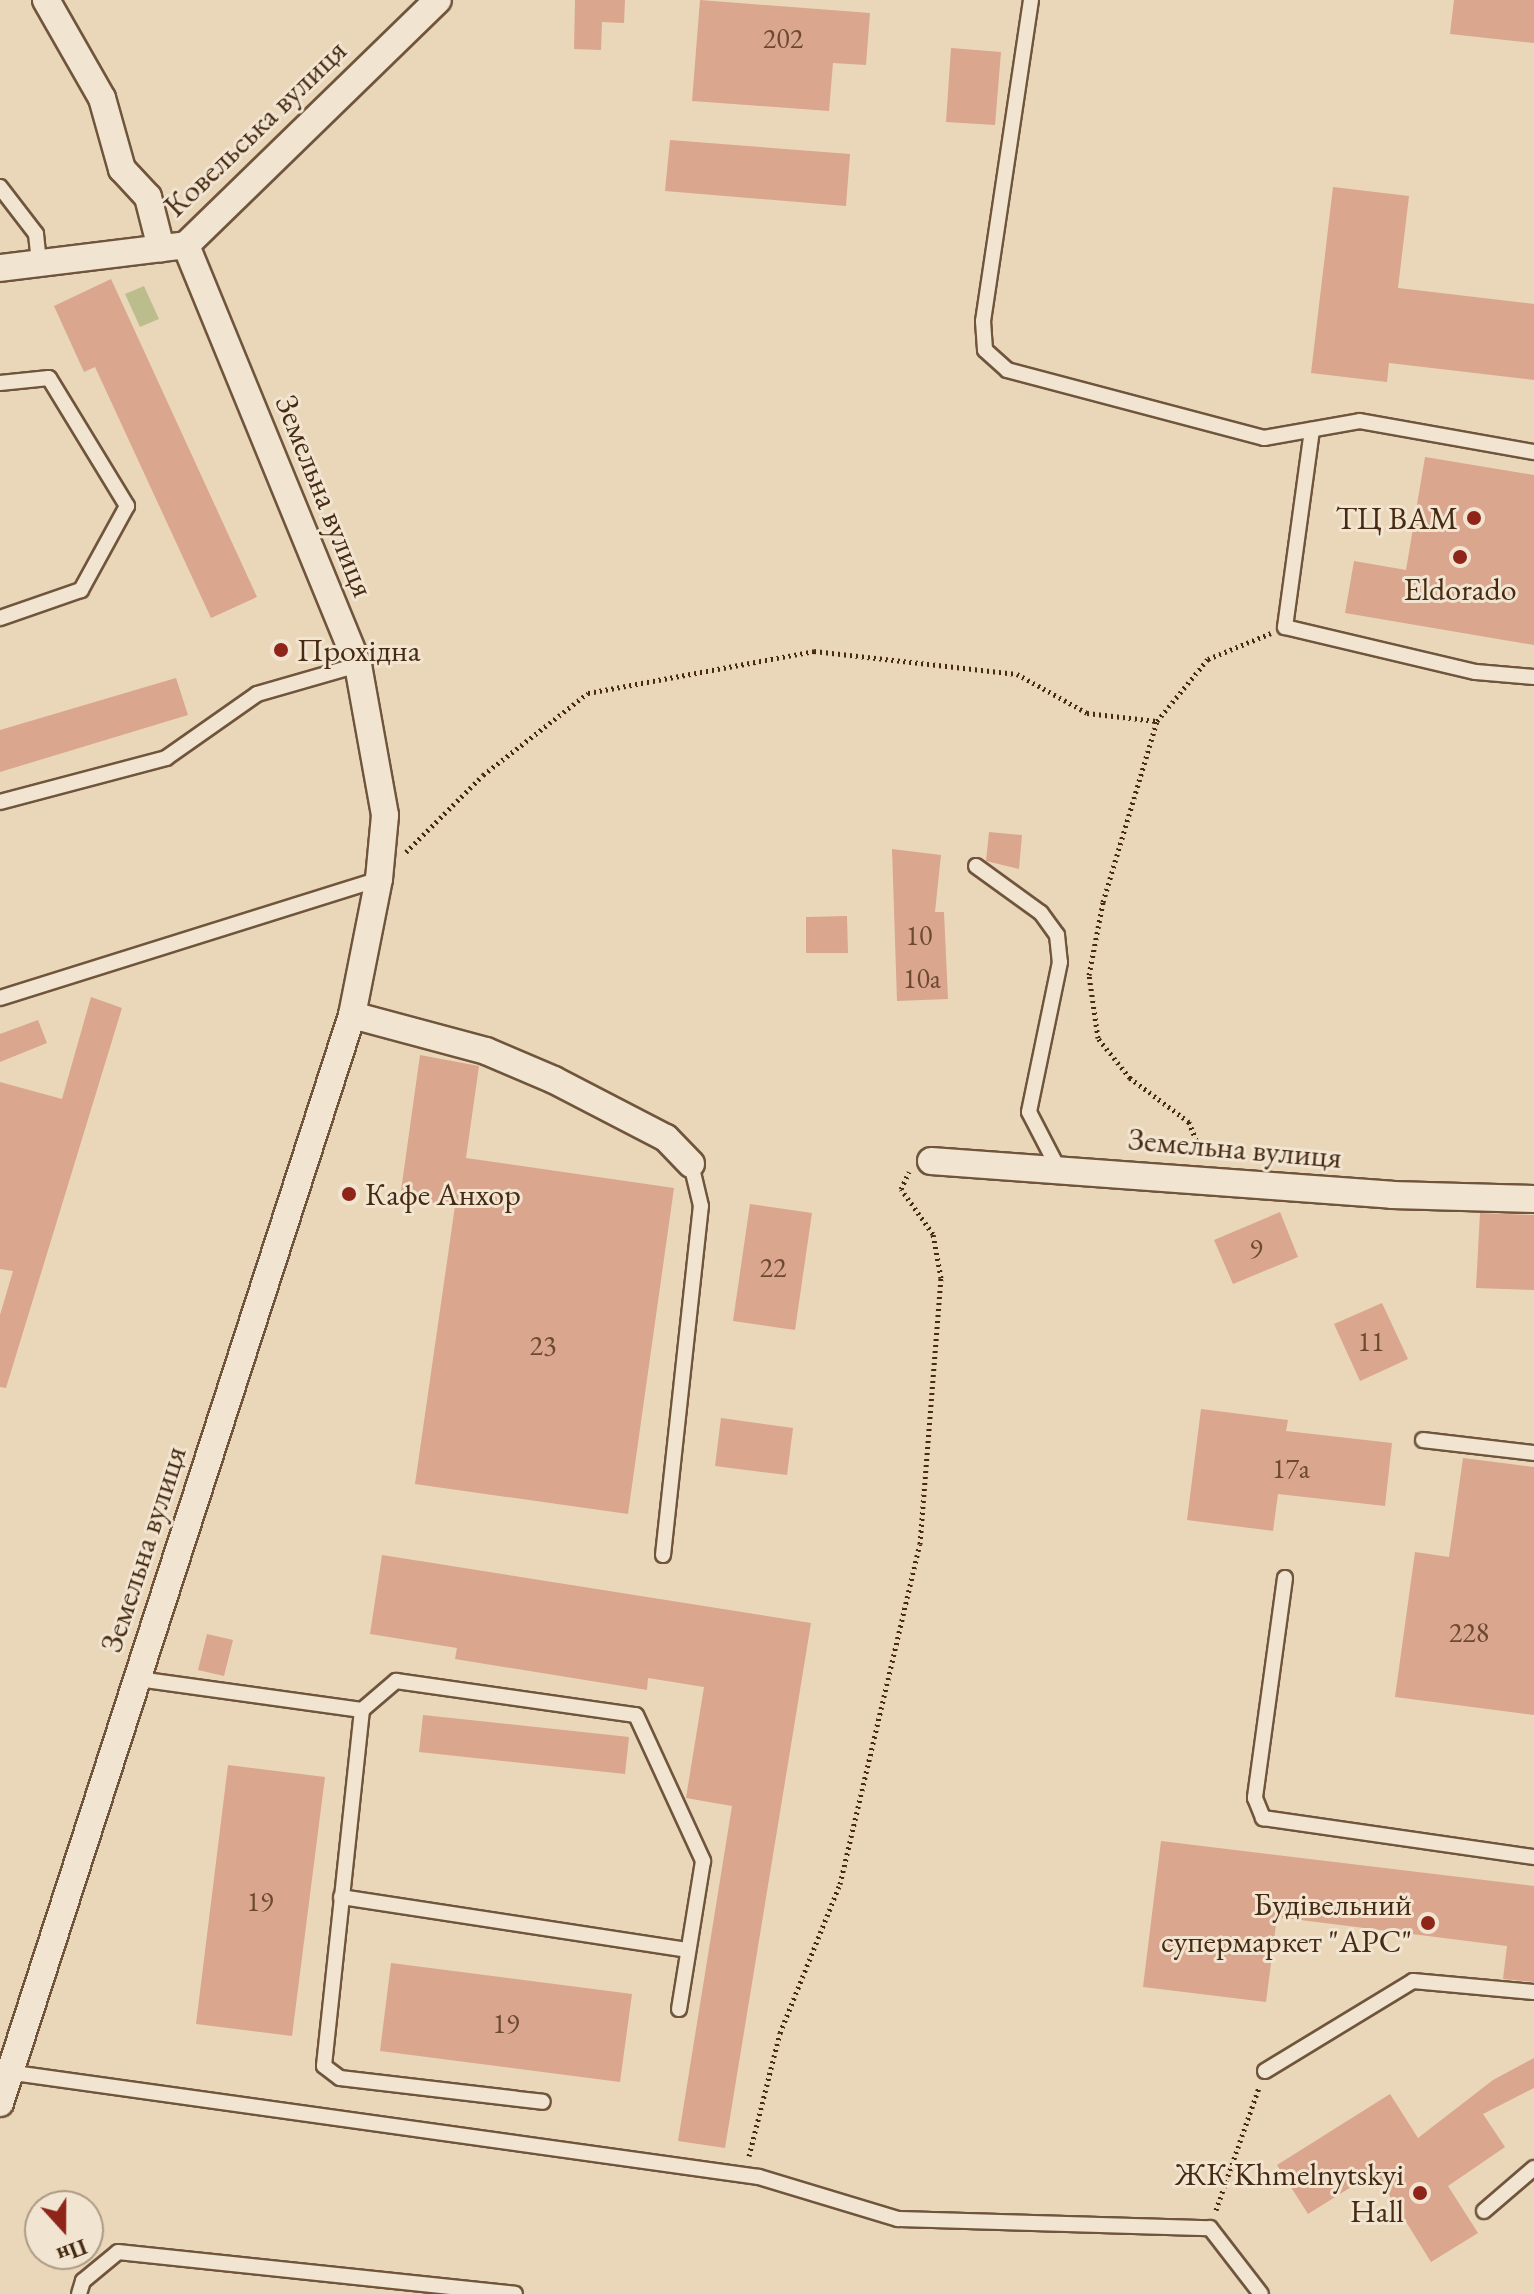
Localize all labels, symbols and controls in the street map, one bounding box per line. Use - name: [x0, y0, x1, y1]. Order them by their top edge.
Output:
- house number: 202: [763, 21, 803, 55]
- street label: Ковельська вулиця: [156, 31, 354, 225]
- street label: Земельна вулиця: [267, 389, 383, 603]
- place label: ТЦ ВАМ: [1336, 499, 1458, 537]
- marker: ТЦ ВАМ: [1465, 509, 1483, 527]
- marker: Eldorado: [1451, 548, 1469, 566]
- place label: Eldorado: [1403, 570, 1517, 608]
- place label: Прохідна: [297, 631, 420, 669]
- marker: Прохідна: [272, 641, 290, 659]
- house number: 10: [906, 918, 932, 952]
- house number: 10а: [903, 961, 941, 995]
- street label: Земельна вулиця: [1127, 1120, 1343, 1176]
- place label: Кафе Анхор: [365, 1175, 521, 1213]
- marker: Кафе Анхор: [340, 1185, 358, 1203]
- house number: 9: [1249, 1231, 1263, 1265]
- house number: 22: [760, 1250, 786, 1284]
- house number: 11: [1358, 1324, 1384, 1358]
- house number: 23: [530, 1328, 556, 1362]
- street label: Земельна вулиця: [92, 1441, 194, 1657]
- house number: 17а: [1272, 1451, 1310, 1485]
- house number: 228: [1449, 1615, 1489, 1649]
- house number: 19: [247, 1884, 273, 1918]
- place label: Будівельний супермаркет "АРС": [1161, 1886, 1412, 1961]
- marker: Будівельний супермаркет "АРС": [1419, 1914, 1437, 1932]
- house number: 19: [493, 2006, 519, 2040]
- place label: ЖК Khmelnytskyi Hall: [1175, 2156, 1404, 2231]
- marker: ЖК Khmelnytskyi Hall: [1411, 2184, 1429, 2202]
- north arrow: [24, 2190, 104, 2270]
- text: Пн: [53, 2232, 91, 2270]

